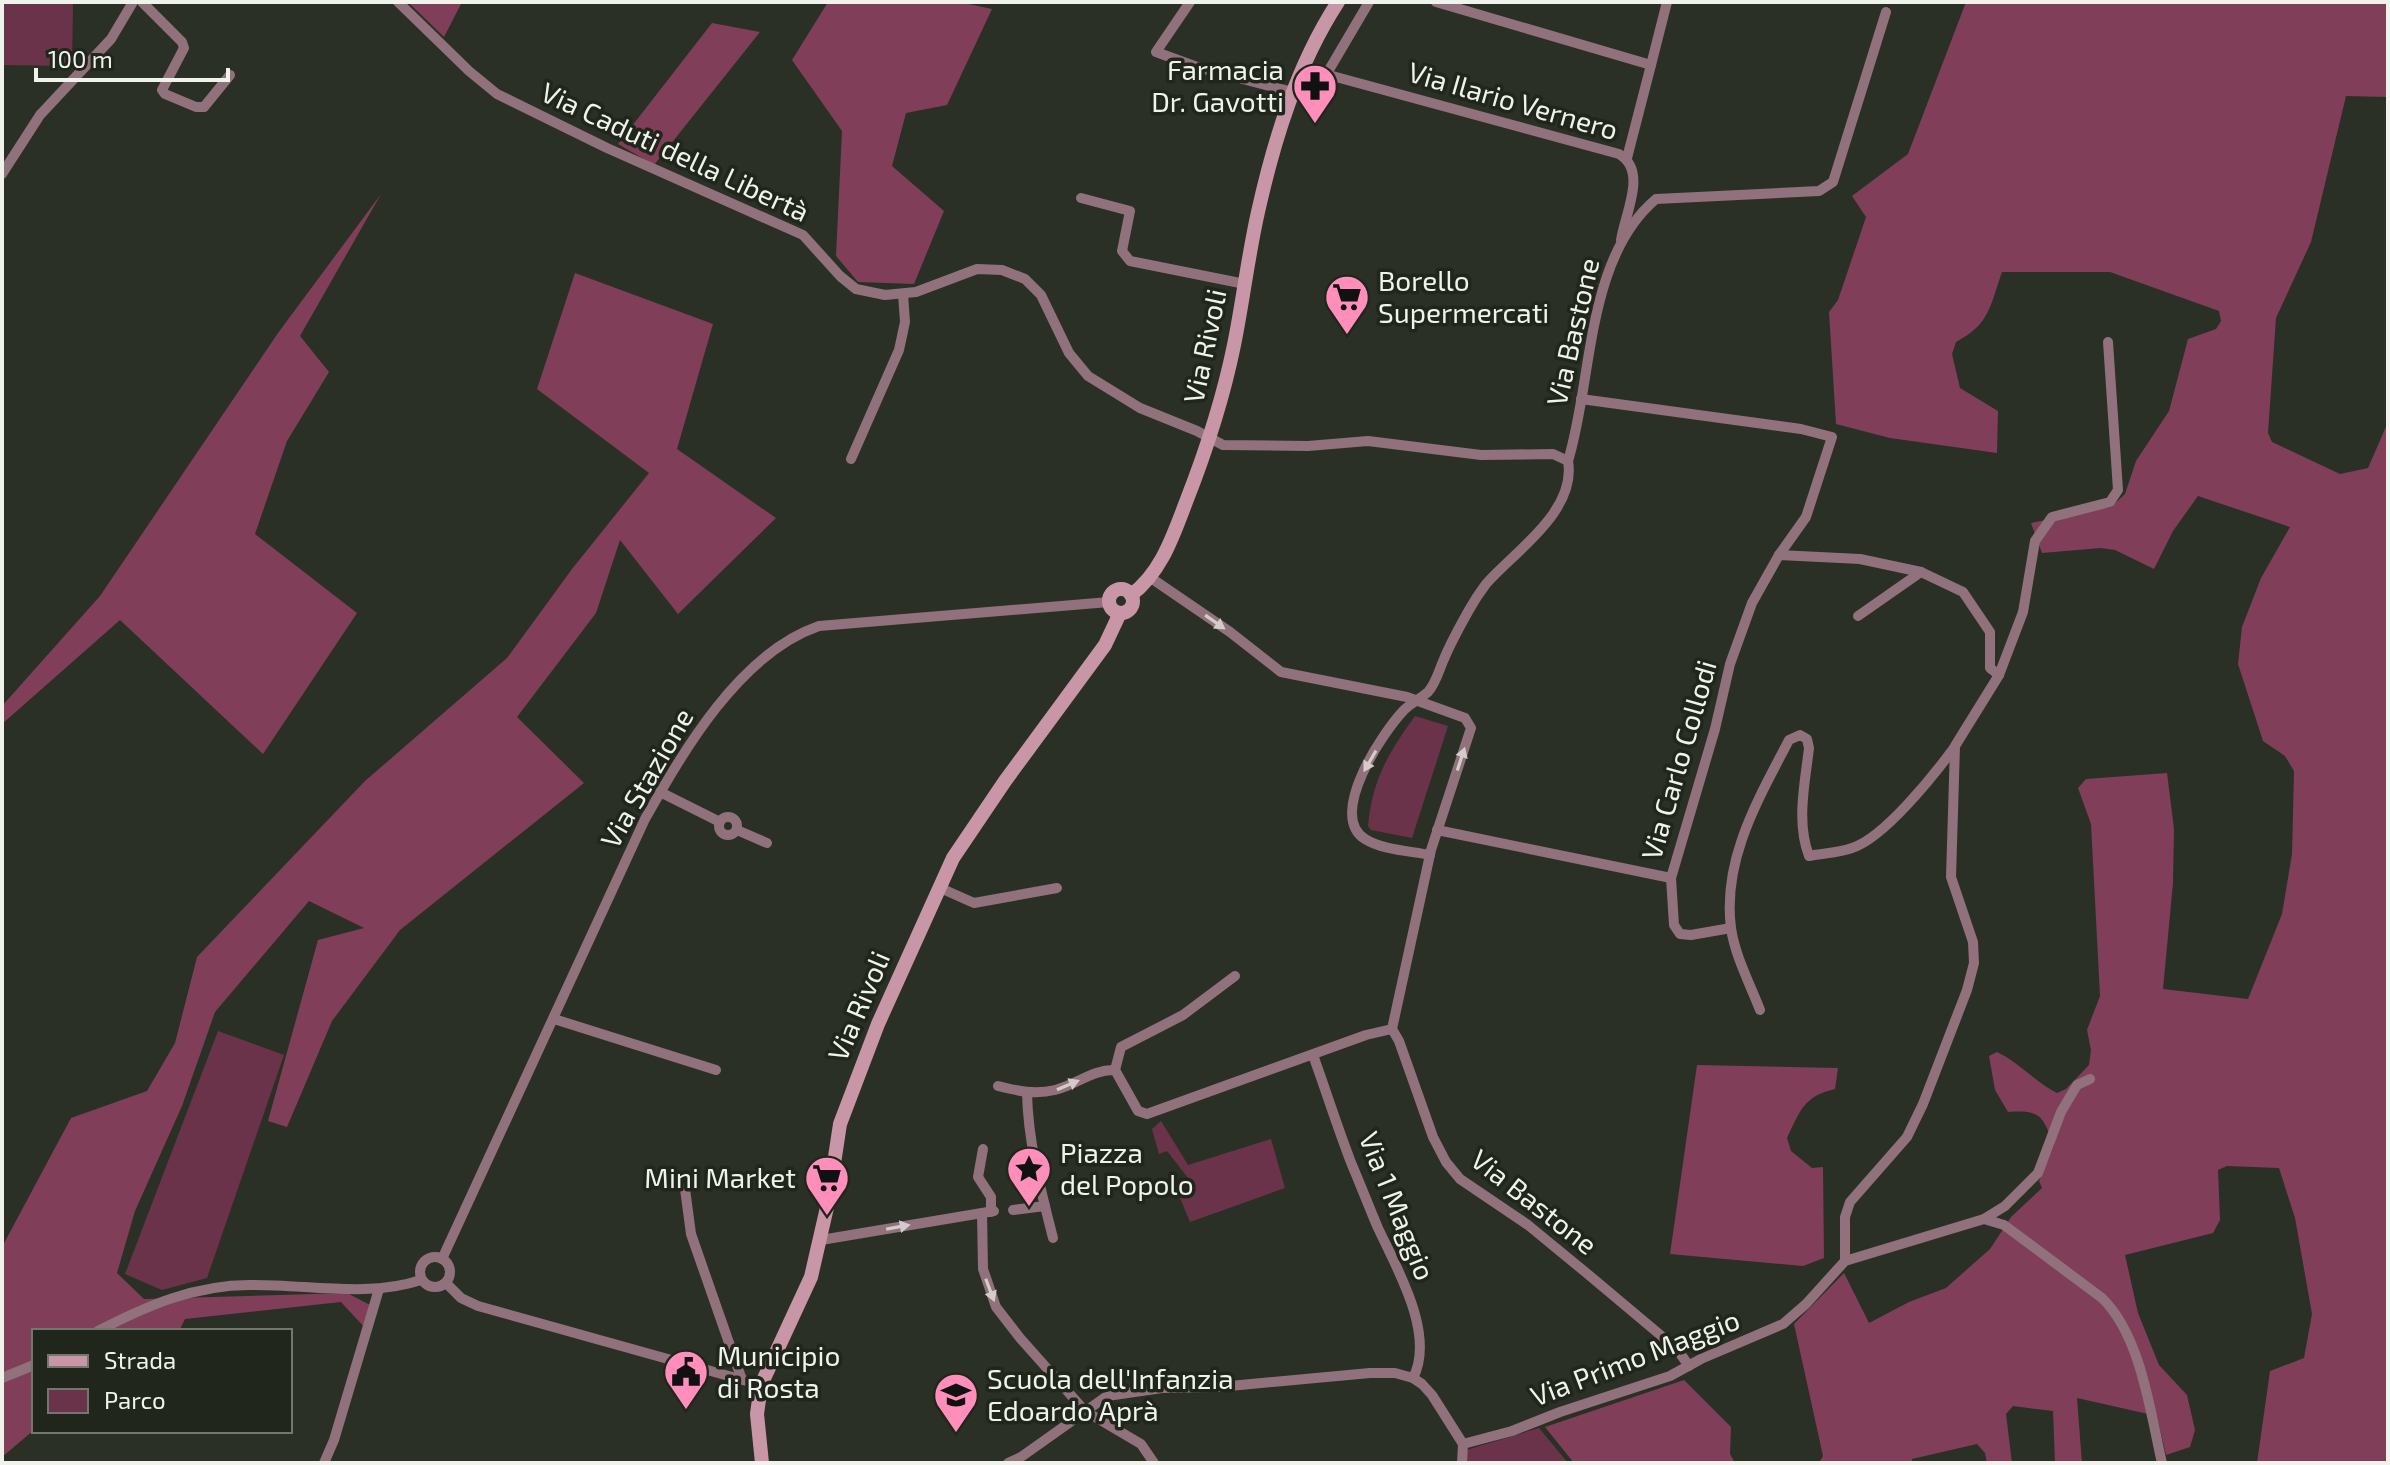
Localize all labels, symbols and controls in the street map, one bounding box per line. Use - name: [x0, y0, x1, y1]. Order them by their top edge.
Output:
- scale bar: [36, 32, 228, 82]
- text: 100 m: [48, 44, 113, 73]
- place label: Farmacia Dr. Gavotti: [1151, 52, 1284, 118]
- street label: Via Ilario Vernero: [1404, 54, 1622, 146]
- pharmacy icon: Farmacia Dr. Gavotti: [1291, 62, 1339, 125]
- street label: Via Caduti della Libertà: [536, 74, 815, 228]
- street label: Via Bastone: [1539, 255, 1606, 409]
- place label: Borello Supermercati: [1378, 263, 1549, 329]
- supermarket icon: Borello Supermercati: [1323, 273, 1371, 336]
- street label: Via Rivoli: [1175, 286, 1233, 406]
- one-way arrow: [1205, 614, 1226, 629]
- street label: Via Carlo Collodi: [1633, 656, 1723, 863]
- street label: Via Stazione: [593, 702, 700, 853]
- one-way arrow: [1455, 747, 1468, 771]
- one-way arrow: [1363, 750, 1377, 772]
- street label: Via Rivoli: [820, 946, 896, 1066]
- one-way arrow: [1056, 1078, 1080, 1091]
- street label: Via 1 Maggio: [1353, 1126, 1443, 1285]
- place label: Piazza del Popolo: [1060, 1135, 1194, 1201]
- street label: Via Bastone: [1465, 1142, 1604, 1261]
- place icon: Piazza del Popolo: [1005, 1145, 1053, 1208]
- supermarket icon: Mini Market: [803, 1154, 851, 1217]
- place label: Mini Market: [644, 1160, 796, 1194]
- one-way arrow: [886, 1221, 911, 1233]
- one-way arrow: [984, 1278, 997, 1302]
- street label: Via Primo Maggio: [1525, 1302, 1744, 1413]
- legend: [32, 1329, 292, 1433]
- place label: Municipio di Rosta: [717, 1338, 840, 1404]
- text: Strada: [104, 1345, 176, 1374]
- public building icon: Municipio di Rosta: [662, 1348, 710, 1411]
- place label: Scuola dell'Infanzia Edoardo Aprà: [987, 1361, 1234, 1427]
- school or university icon: Scuola dell'Infanzia Edoardo Aprà: [932, 1371, 980, 1434]
- text: Parco: [104, 1385, 166, 1414]

